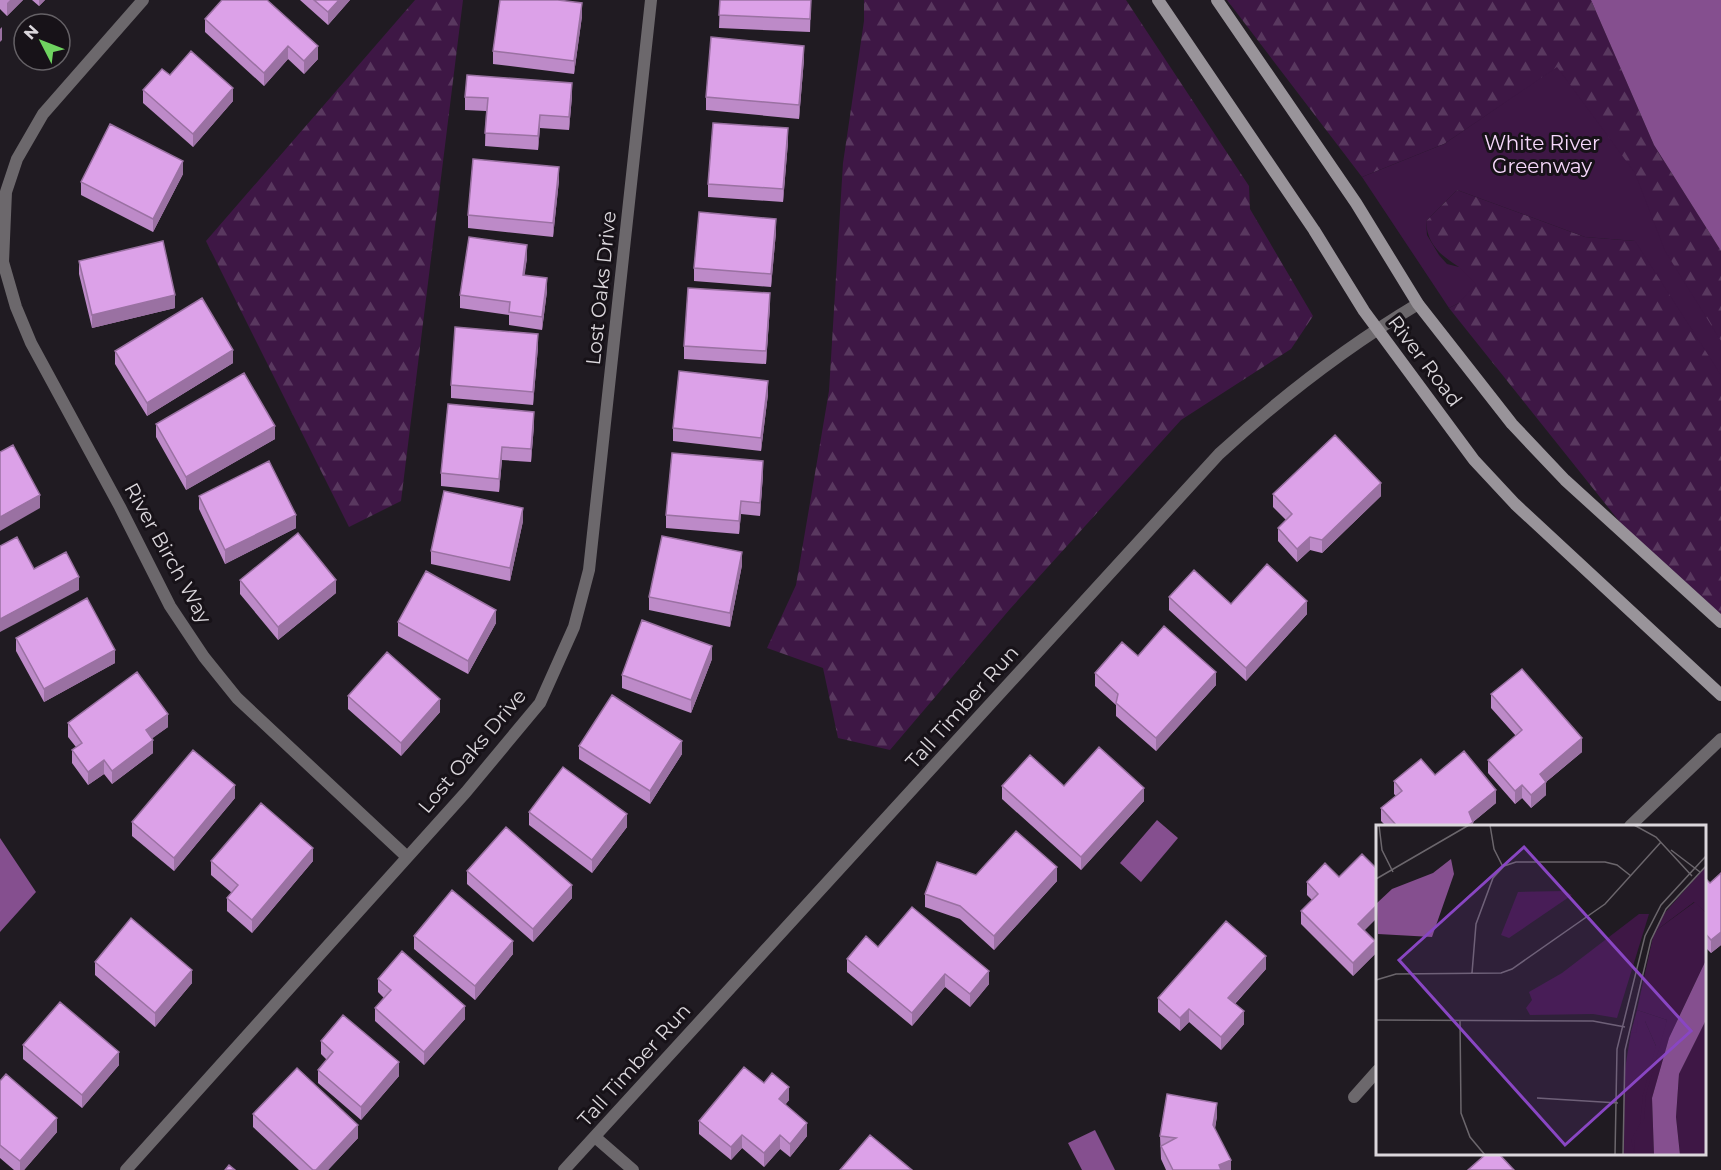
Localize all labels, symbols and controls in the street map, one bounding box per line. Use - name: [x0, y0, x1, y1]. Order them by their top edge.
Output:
- north arrow: [12, 12, 72, 72]
- text: N: [20, 21, 43, 43]
- park label: White River Greenway: [1484, 131, 1600, 178]
- street label: Lost Oaks Drive: [581, 210, 621, 366]
- street label: River Road: [1383, 311, 1467, 411]
- street label: River Birch Way: [119, 478, 217, 628]
- street label: Tall Timber Run: [901, 641, 1023, 773]
- street label: Lost Oaks Drive: [413, 684, 531, 818]
- inset map: [1376, 825, 1706, 1155]
- street label: Tall Timber Run: [573, 999, 695, 1131]

